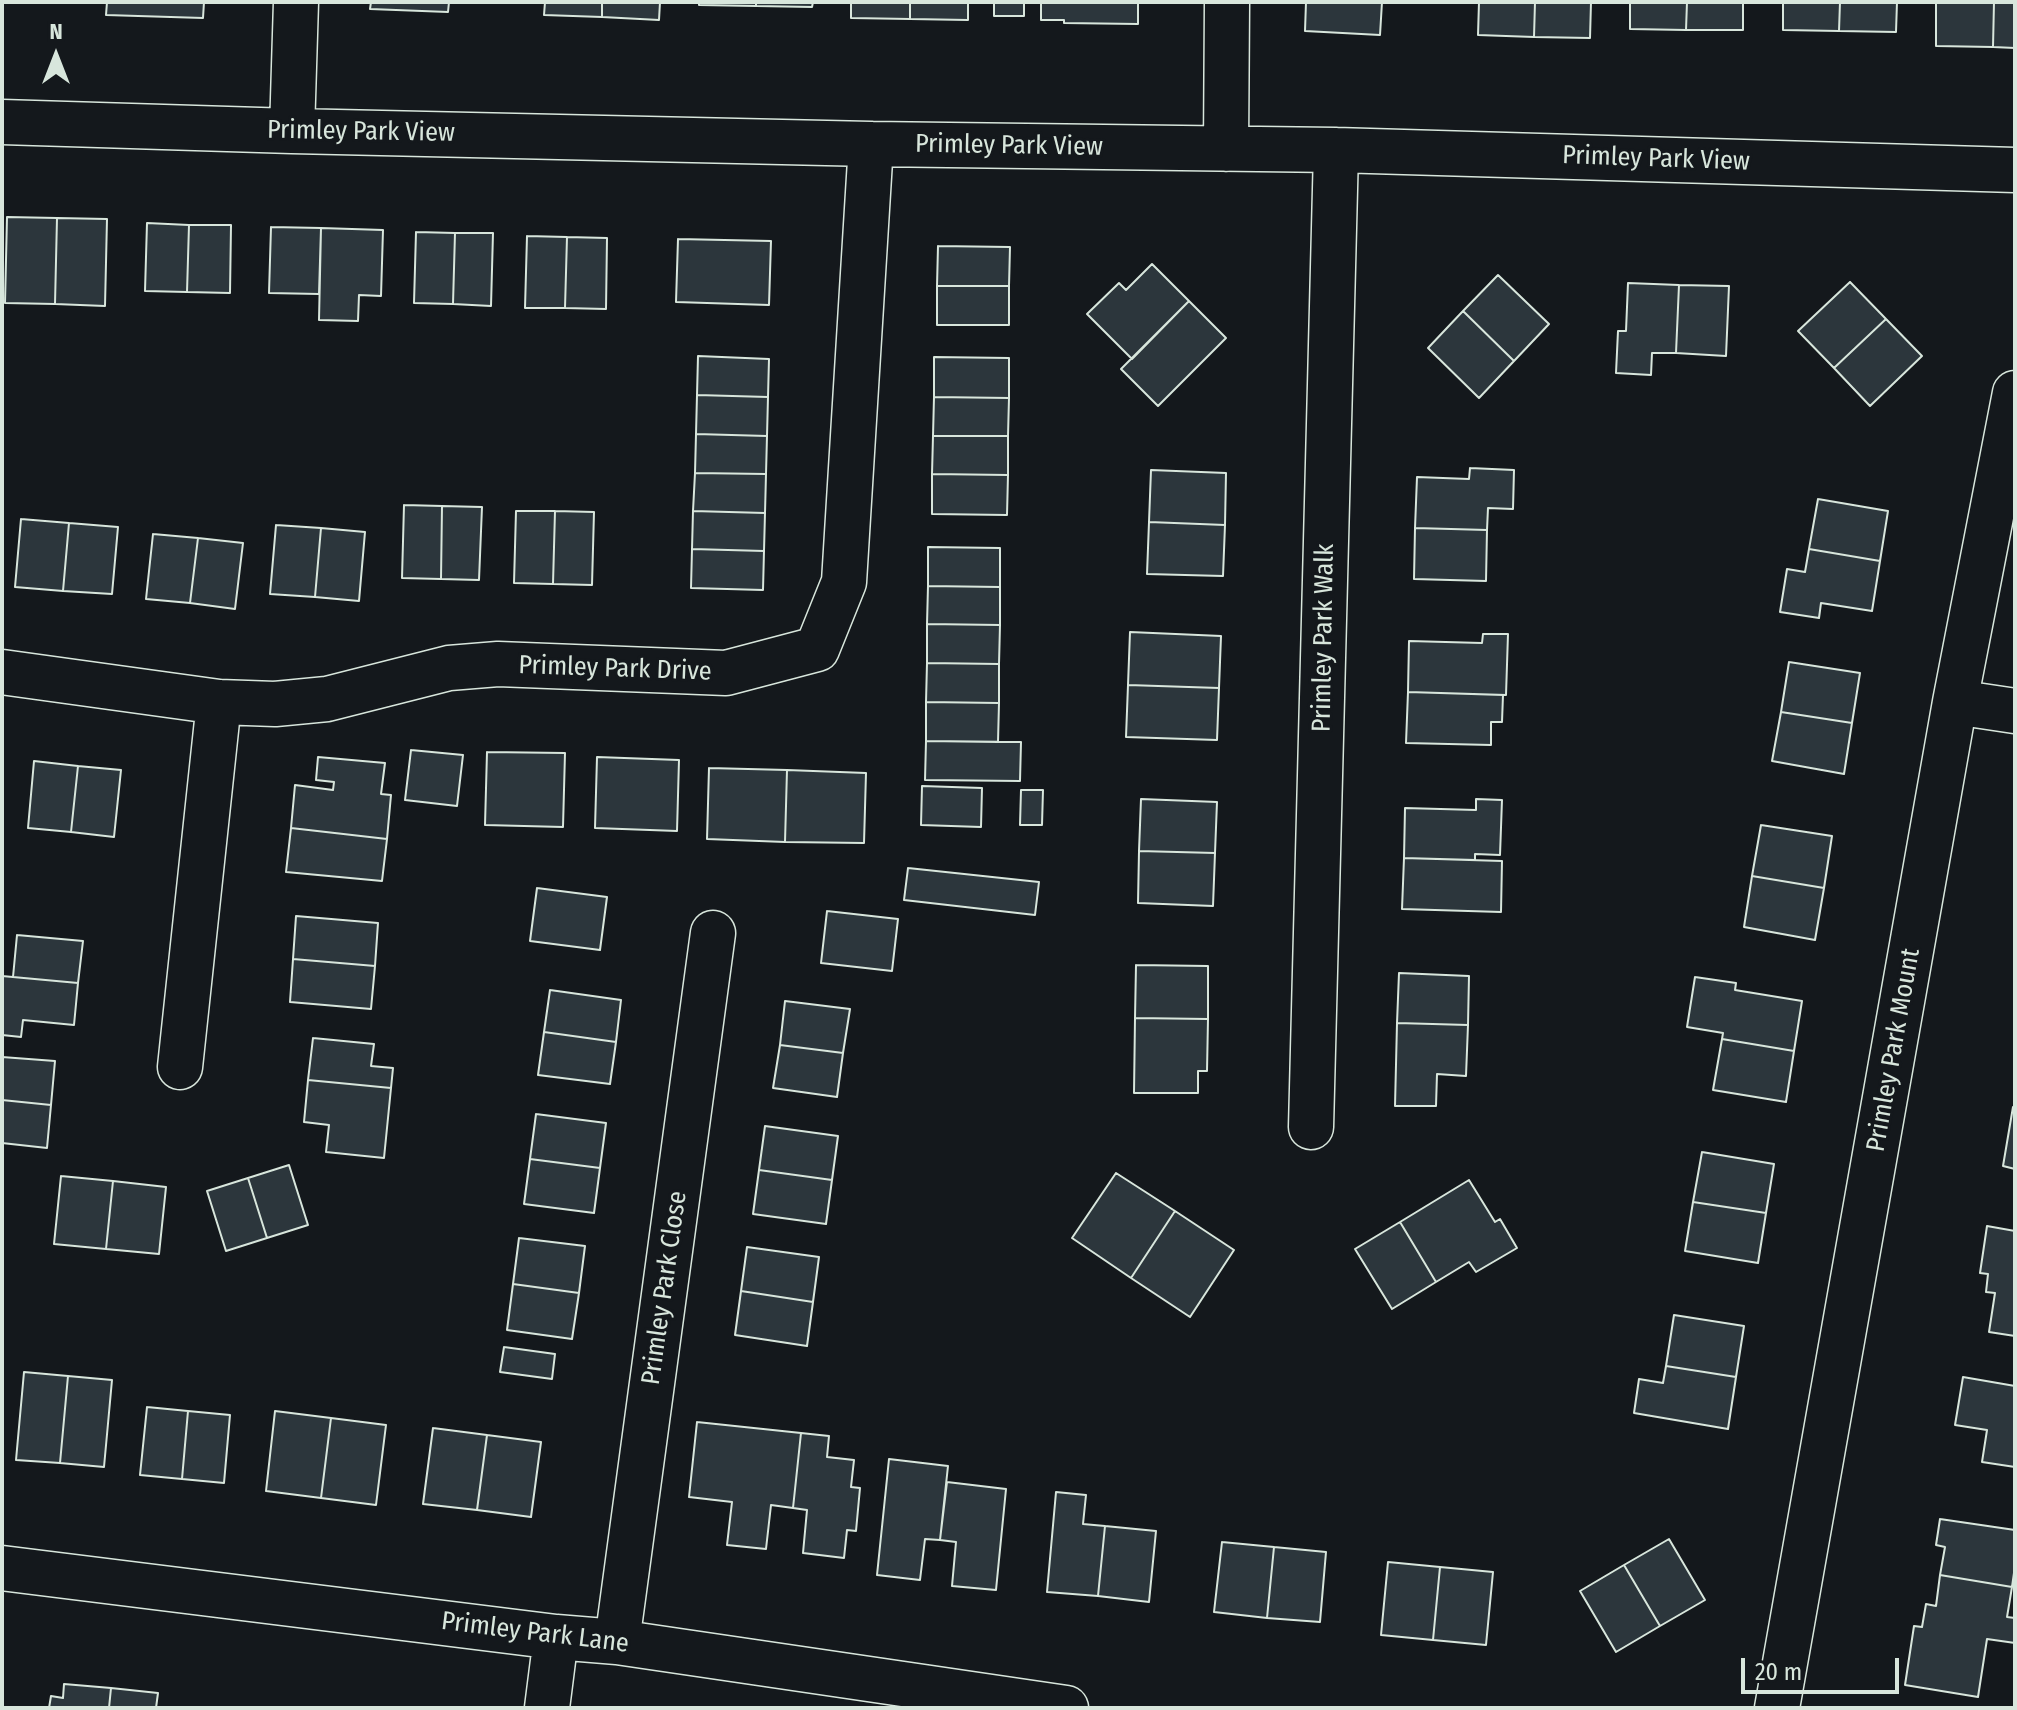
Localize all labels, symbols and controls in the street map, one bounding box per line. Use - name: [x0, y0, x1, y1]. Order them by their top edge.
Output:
- north arrow: [16, 16, 96, 96]
- text: N: [49, 18, 63, 45]
- street label: Primley Park View: [267, 115, 455, 149]
- street label: Primley Park View: [915, 129, 1103, 163]
- street label: Primley Park View: [1562, 140, 1750, 178]
- street label: Primley Park Walk: [1307, 544, 1341, 732]
- street label: Primley Park Drive: [518, 650, 712, 688]
- street label: Primley Park Mount: [1861, 946, 1927, 1154]
- street label: Primley Park Close: [636, 1189, 694, 1387]
- street label: Primley Park Lane: [439, 1606, 631, 1660]
- scale bar: [1745, 1642, 1903, 1692]
- text: 20 m: [1755, 1658, 1802, 1686]

